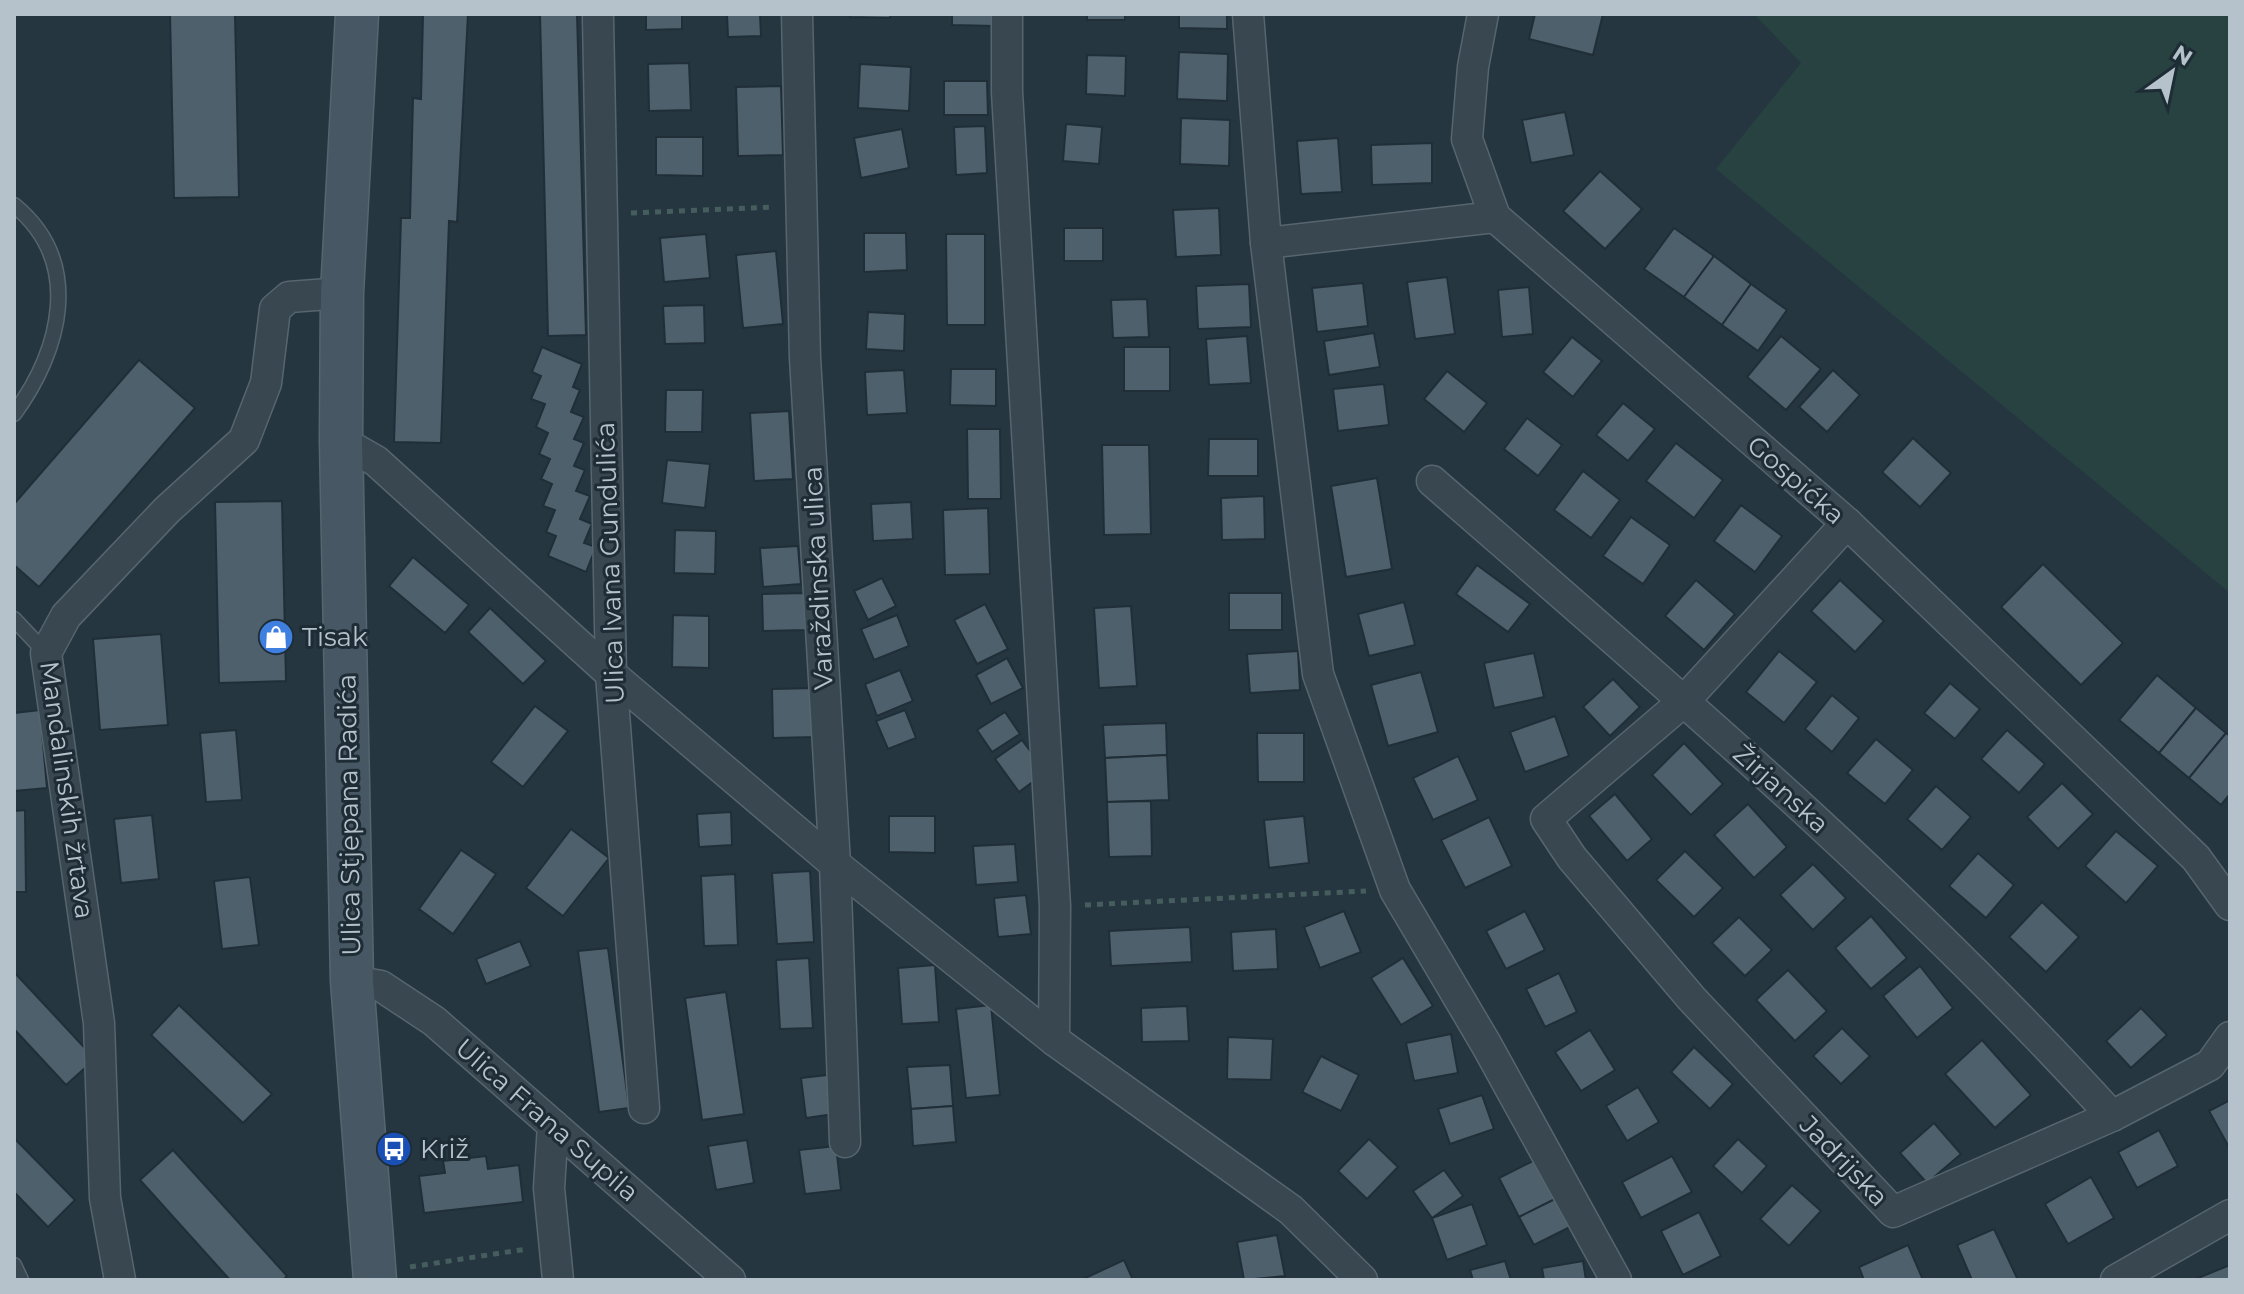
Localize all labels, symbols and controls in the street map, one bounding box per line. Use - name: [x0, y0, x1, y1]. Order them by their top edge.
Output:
- north arrow: [2132, 32, 2212, 112]
- text: N: [2168, 39, 2197, 72]
- street label: Ulica Ivana Gundulića: [589, 421, 631, 705]
- street label: Gospićka: [1741, 429, 1851, 531]
- street label: Varaždinska ulica: [796, 466, 840, 690]
- shop icon: Tisak: [257, 618, 295, 656]
- place label: Tisak: [302, 621, 368, 653]
- street label: Mandalinskih žrtava: [33, 659, 101, 921]
- street label: Ulica Stjepana Radića: [331, 674, 367, 956]
- street label: Žirjanska: [1727, 738, 1835, 840]
- street label: Ulica Frana Supila: [449, 1032, 645, 1208]
- street label: Jadrijska: [1792, 1108, 1895, 1213]
- bus stop icon: Križ: [375, 1130, 413, 1168]
- place label: Križ: [420, 1133, 469, 1165]

